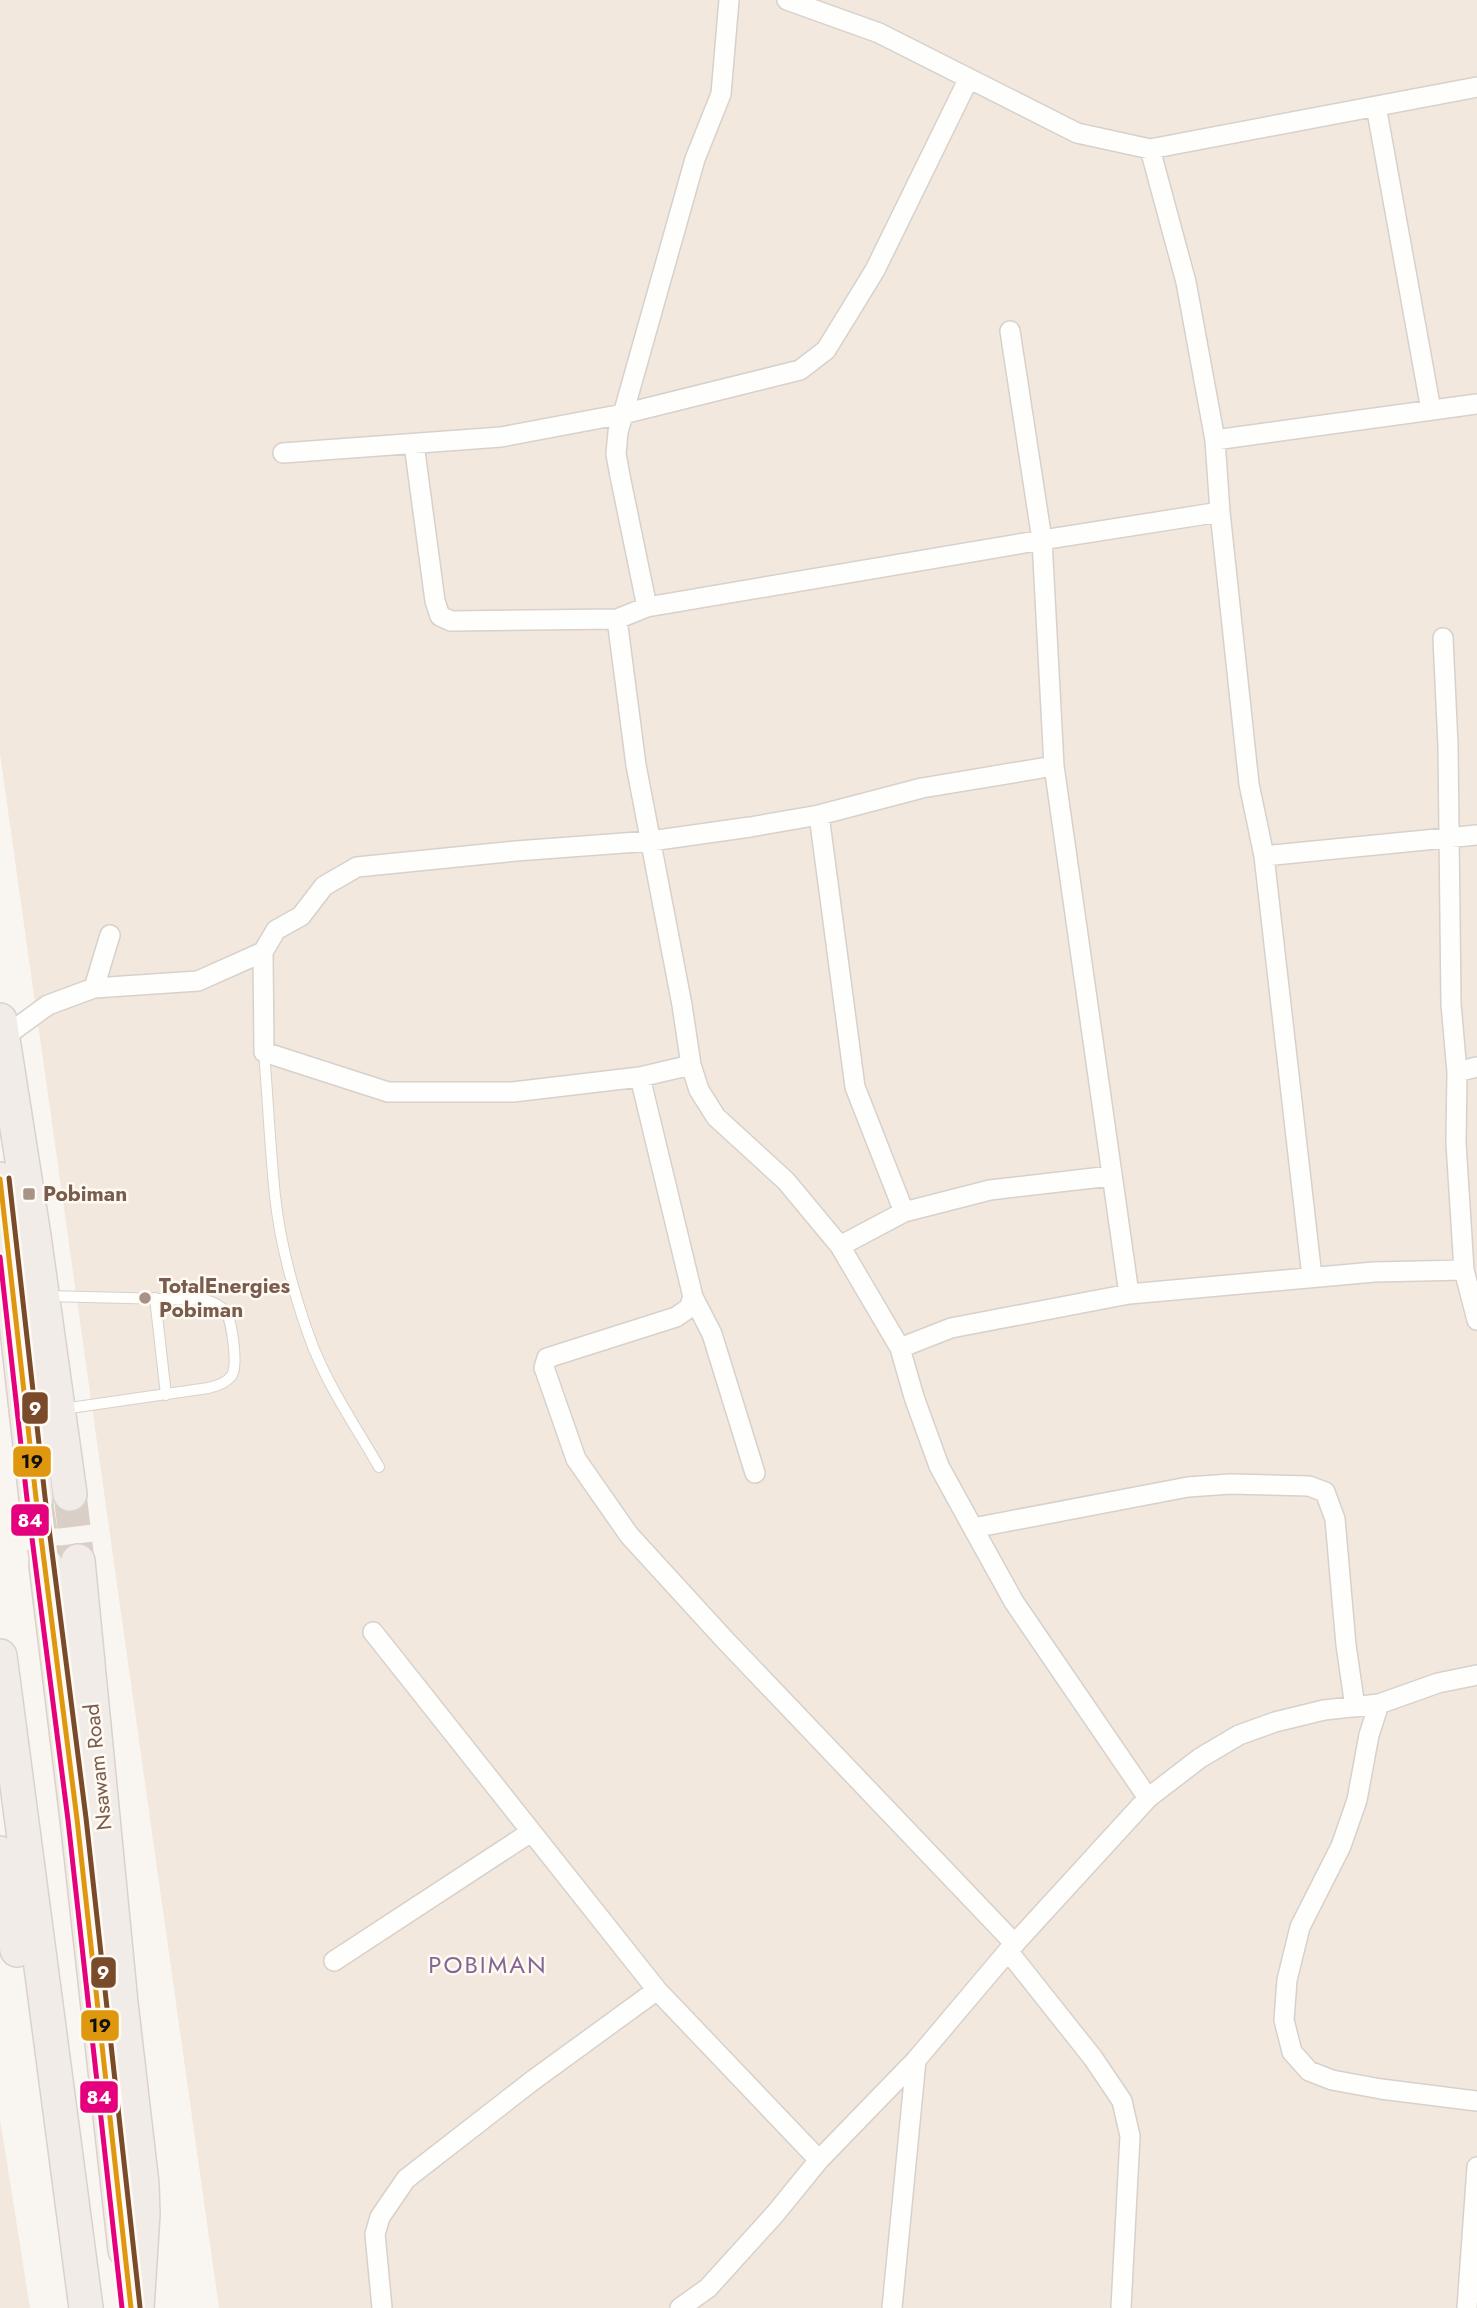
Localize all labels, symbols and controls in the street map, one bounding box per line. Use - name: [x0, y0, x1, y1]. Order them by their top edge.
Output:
- place label: Pobiman: [43, 1179, 127, 1209]
- marker: Pobiman: [21, 1186, 37, 1202]
- place label: TotalEnergies Pobiman: [159, 1271, 290, 1325]
- marker: TotalEnergies Pobiman: [137, 1290, 153, 1306]
- line badge: 9: [21, 1391, 49, 1425]
- text: 9: [29, 1395, 41, 1422]
- line badge: 19: [12, 1445, 52, 1478]
- text: 19: [21, 1448, 43, 1475]
- line badge: 84: [10, 1503, 50, 1537]
- text: 84: [17, 1507, 43, 1534]
- street label: Nsawam Road: [76, 1702, 120, 1832]
- district label: POBIMAN: [428, 1947, 548, 1982]
- line badge: 9: [90, 1956, 117, 1989]
- text: 9: [97, 1959, 109, 1986]
- line badge: 19: [80, 2009, 120, 2042]
- text: 19: [89, 2012, 111, 2039]
- line badge: 84: [79, 2080, 119, 2114]
- text: 84: [86, 2084, 112, 2111]

